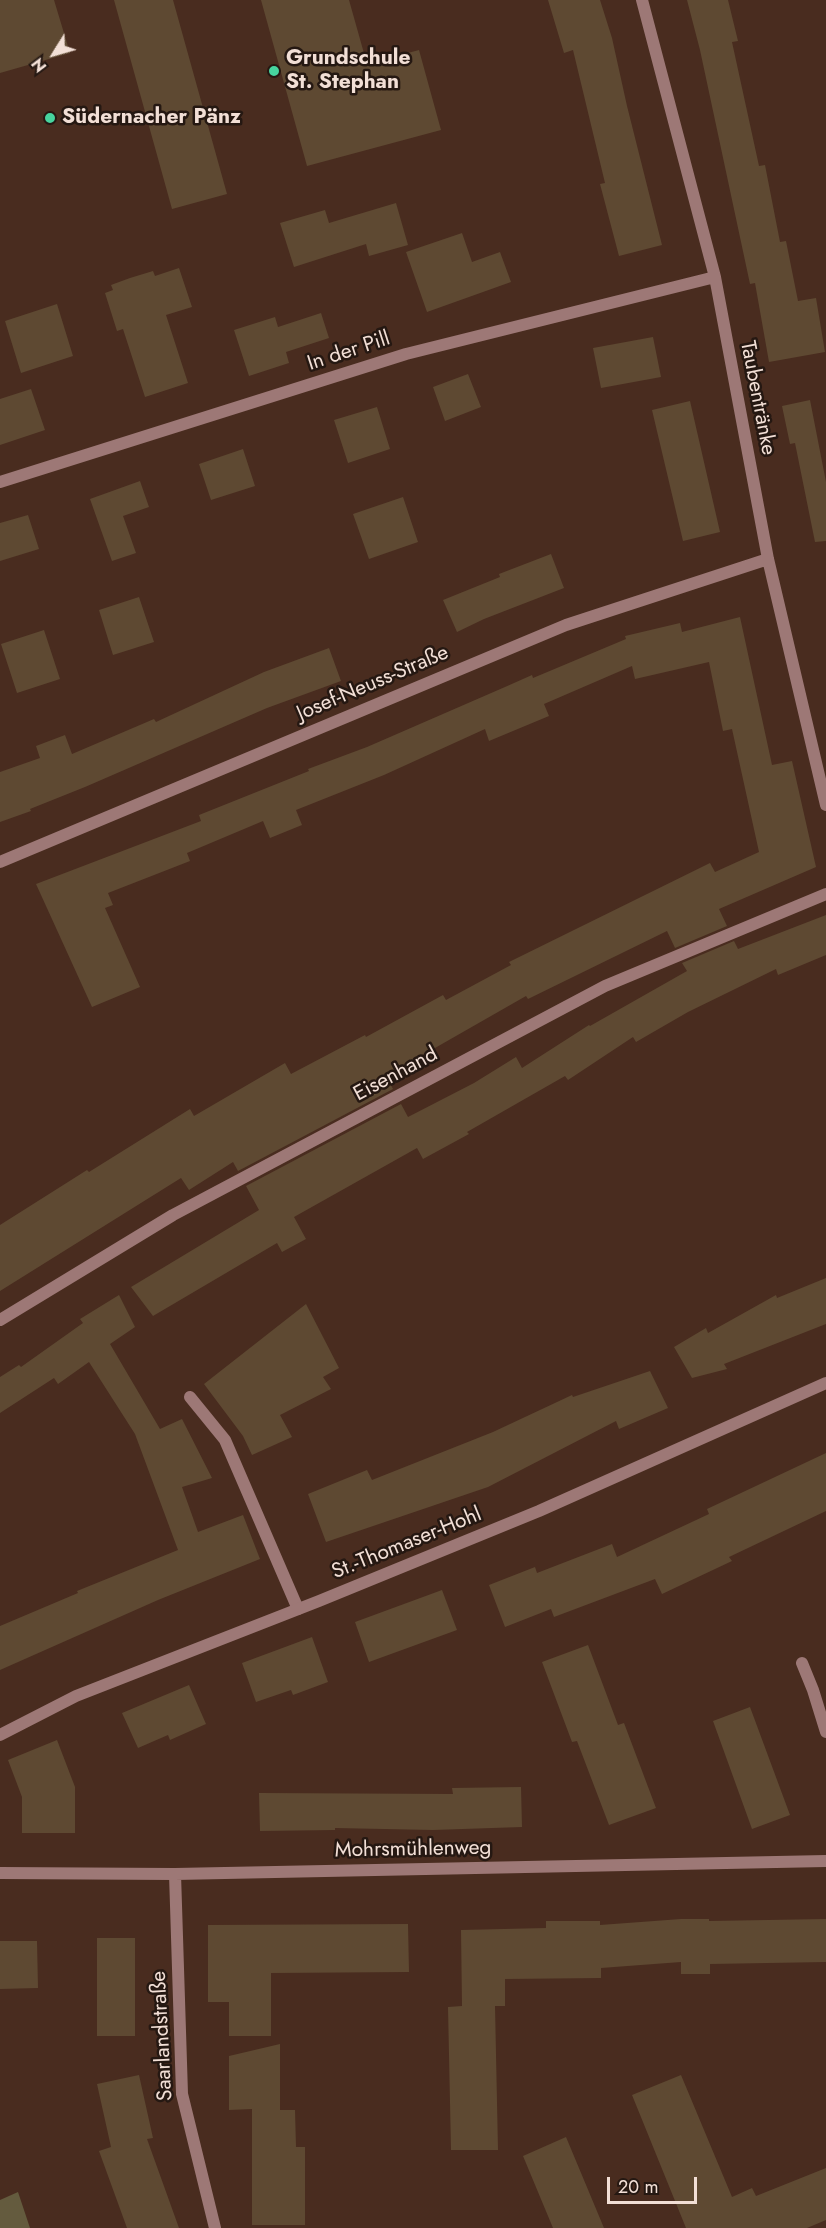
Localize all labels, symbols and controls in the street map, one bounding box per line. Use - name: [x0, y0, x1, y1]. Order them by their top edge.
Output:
- north arrow: [24, 24, 84, 84]
- place label: Grundschule St. Stephan: [286, 46, 411, 96]
- text: N: [26, 53, 52, 77]
- marker: Grundschule St. Stephan: [267, 64, 281, 78]
- place label: Südernacher Pänz: [62, 105, 241, 131]
- marker: Südernacher Pänz: [43, 111, 57, 125]
- street label: In der Pill: [305, 327, 393, 377]
- street label: Taubentränke: [734, 339, 780, 457]
- street label: Josef-Neuss-Straße: [293, 641, 453, 727]
- street label: Eisenhand: [350, 1042, 442, 1108]
- street label: St.-Thomaser-Hohl: [328, 1502, 486, 1586]
- street label: Mohrsmühlenweg: [334, 1836, 492, 1864]
- street label: Saarlandstraße: [147, 1970, 179, 2102]
- scale bar: [610, 2165, 700, 2203]
- text: 20 m: [618, 2174, 658, 2200]

